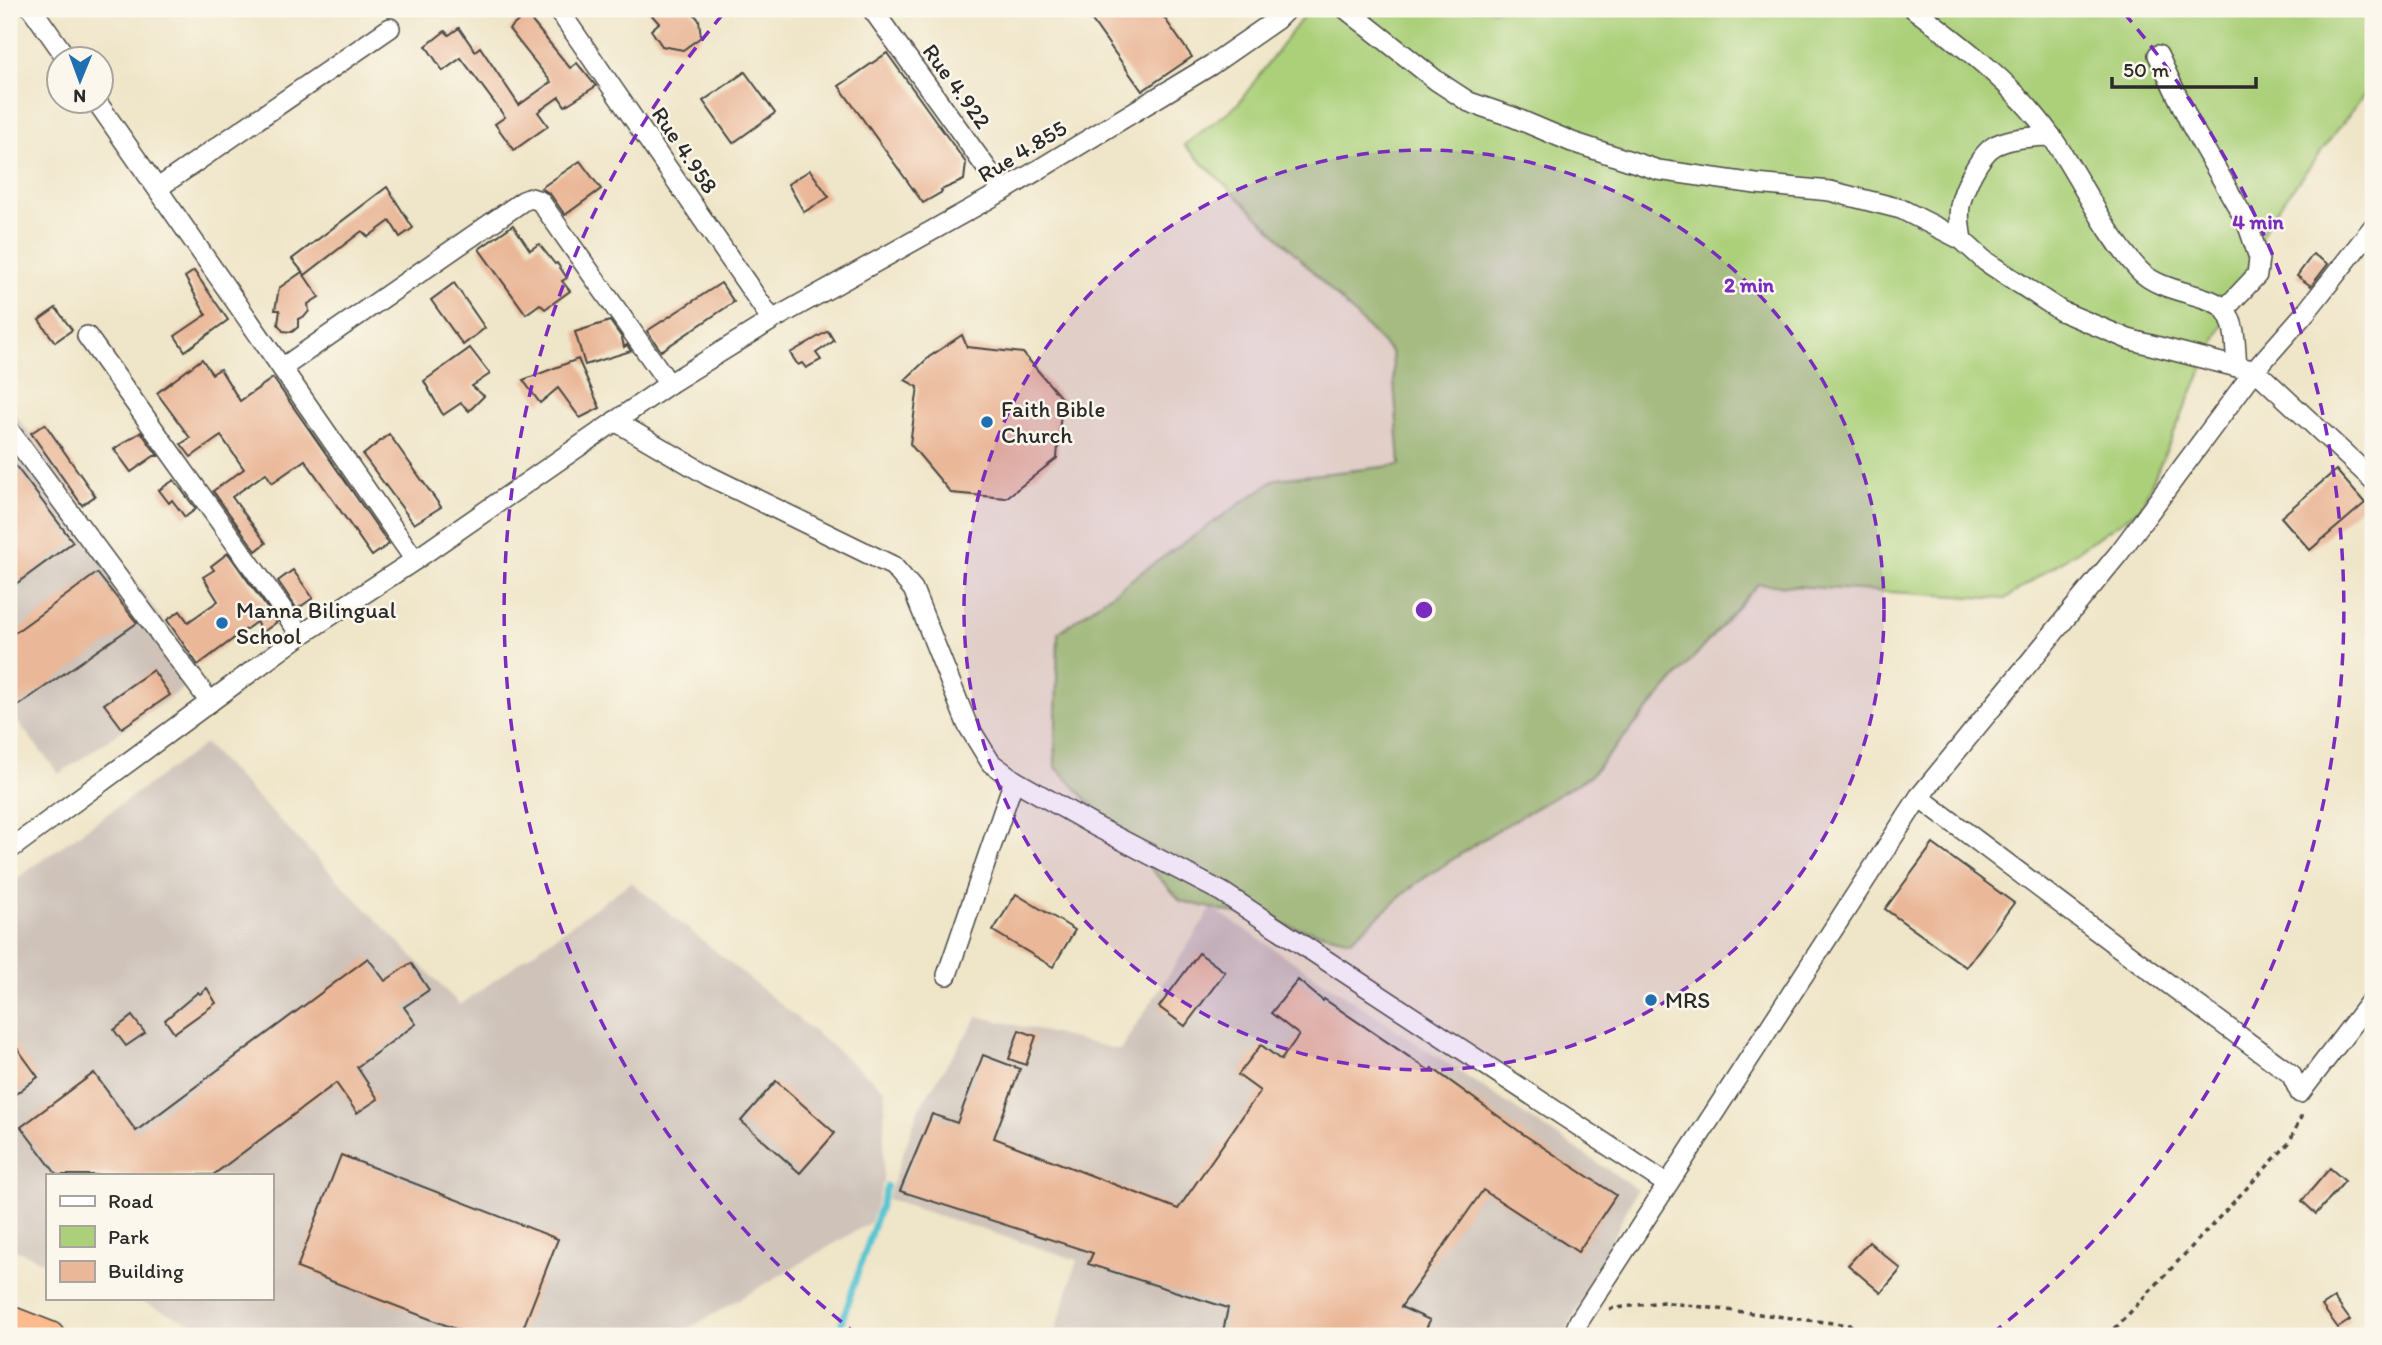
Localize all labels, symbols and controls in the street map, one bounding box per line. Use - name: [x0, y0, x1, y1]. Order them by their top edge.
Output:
- street label: Rue 4.922: [917, 38, 997, 134]
- north arrow: [46, 46, 116, 116]
- scale bar: [2112, 46, 2256, 90]
- text: 50 m: [2123, 57, 2170, 82]
- text: N: [73, 85, 86, 108]
- street label: Rue 4.958: [646, 101, 724, 199]
- street label: Rue 4.855: [972, 114, 1072, 188]
- text: 4 min: [2232, 209, 2285, 234]
- text: 2 min: [1724, 272, 1775, 297]
- place label: Faith Bible Church: [1001, 395, 1105, 449]
- marker: Faith Bible Church: [979, 414, 995, 430]
- place label: Manna Bilingual School: [236, 596, 397, 650]
- centre of rings: [1412, 598, 1436, 622]
- marker: Manna Bilingual School: [214, 615, 230, 631]
- place label: MRS: [1665, 986, 1710, 1014]
- marker: MRS: [1643, 992, 1659, 1008]
- legend: [46, 1174, 273, 1300]
- text: Road: [108, 1188, 154, 1213]
- text: Park: [108, 1224, 150, 1249]
- text: Building: [108, 1258, 184, 1283]

